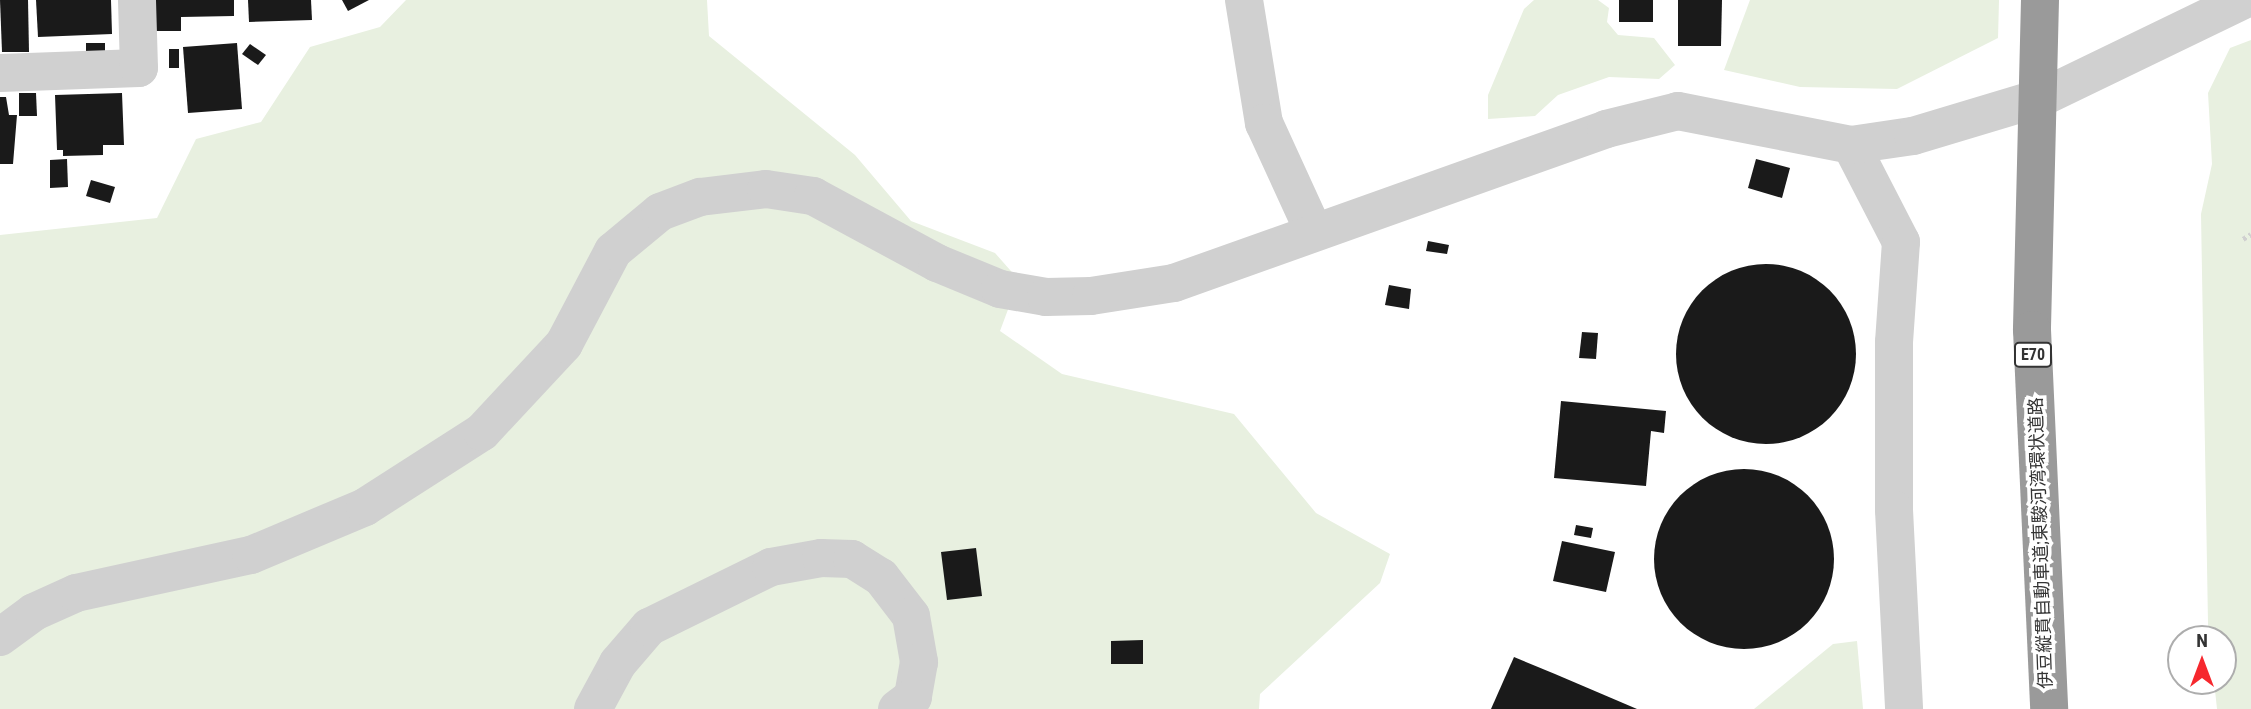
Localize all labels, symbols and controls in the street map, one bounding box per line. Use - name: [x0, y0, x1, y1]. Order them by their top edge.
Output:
- road number: E70: [2014, 342, 2052, 368]
- street label: 伊豆縦貫自動車道;東駿河湾環状道路: [2025, 397, 2057, 689]
- north arrow: [2167, 625, 2237, 695]
- text: N: [2196, 629, 2208, 652]

